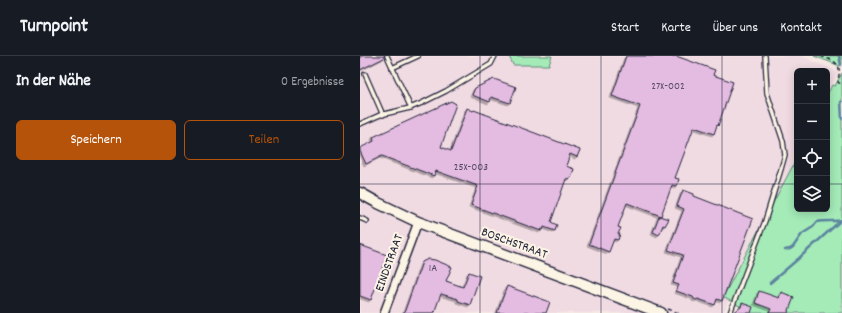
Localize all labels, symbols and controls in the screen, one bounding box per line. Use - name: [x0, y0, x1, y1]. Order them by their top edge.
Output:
- text: Turnpoint: [20, 14, 88, 41]
- text: Start: [611, 18, 639, 38]
- text: Karte: [661, 18, 691, 38]
- text: Über uns: [713, 18, 758, 38]
- text: Kontakt: [780, 18, 822, 38]
- map controls: [794, 68, 830, 212]
- button: +: [794, 68, 830, 104]
- text: In der Nähe: [16, 70, 91, 94]
- text: 0 Ergebnisse: [281, 73, 344, 92]
- house number: 27X-002: [651, 79, 685, 95]
- button: −: [794, 104, 830, 140]
- button: Speichern: [16, 120, 176, 160]
- button: Teilen: [184, 120, 344, 160]
- button: locate: [794, 140, 830, 176]
- house number: 25X-003: [454, 160, 488, 176]
- button: layers: [794, 176, 830, 212]
- street label: BOSCHSTRAAT: [478, 223, 550, 265]
- street label: EINDSTRAAT: [371, 232, 409, 294]
- house number: 1A: [429, 261, 437, 277]

